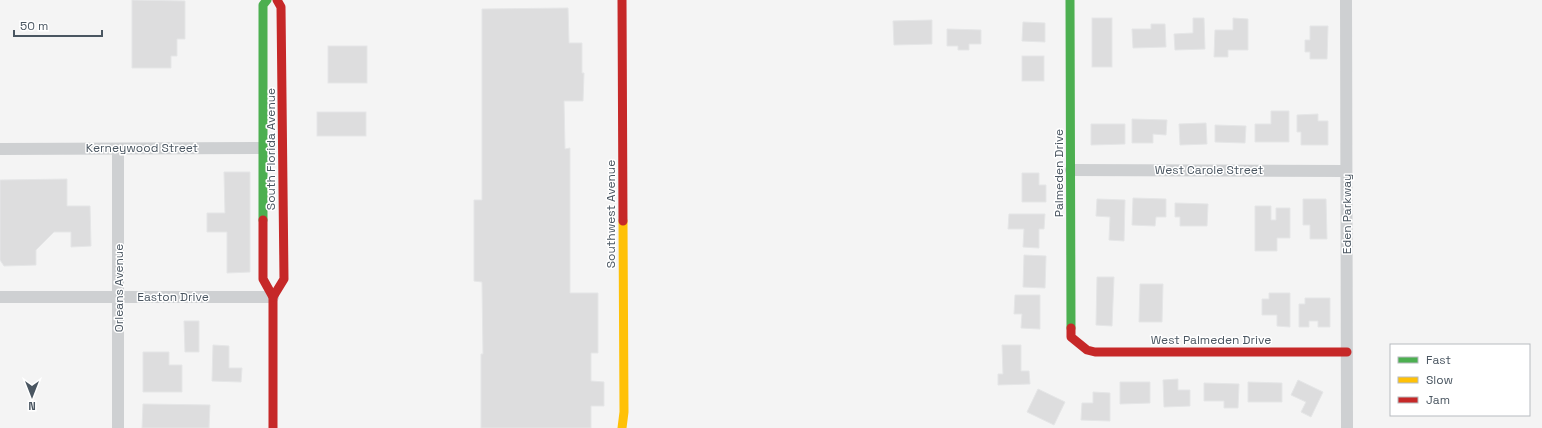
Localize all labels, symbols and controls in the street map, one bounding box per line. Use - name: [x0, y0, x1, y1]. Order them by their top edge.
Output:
- scale bar: [14, 12, 102, 38]
- text: 50 m: [20, 18, 48, 34]
- street label: South Florida Avenue: [263, 88, 279, 210]
- street label: Palmeden Drive: [1051, 129, 1067, 217]
- street label: Kerneywood Street: [86, 140, 198, 156]
- street label: Southwest Avenue: [603, 160, 619, 268]
- street label: West Carole Street: [1155, 162, 1263, 178]
- street label: Eden Parkway: [1339, 174, 1355, 254]
- street label: Orleans Avenue: [111, 244, 127, 332]
- street label: Easton Drive: [137, 289, 209, 305]
- street label: West Palmeden Drive: [1151, 332, 1271, 348]
- legend: [1390, 344, 1530, 416]
- text: Fast: [1426, 352, 1451, 368]
- text: Slow: [1426, 372, 1453, 388]
- north arrow: [12, 376, 52, 416]
- text: Jam: [1426, 392, 1450, 408]
- text: N: [28, 399, 36, 413]

